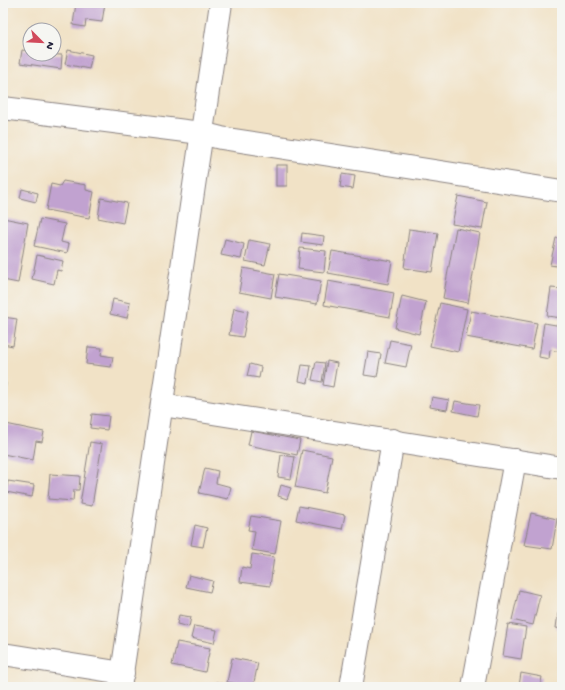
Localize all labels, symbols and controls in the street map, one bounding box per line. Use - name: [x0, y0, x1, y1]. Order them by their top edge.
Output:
- north arrow: [22, 22, 62, 62]
- text: N: [42, 40, 56, 51]

